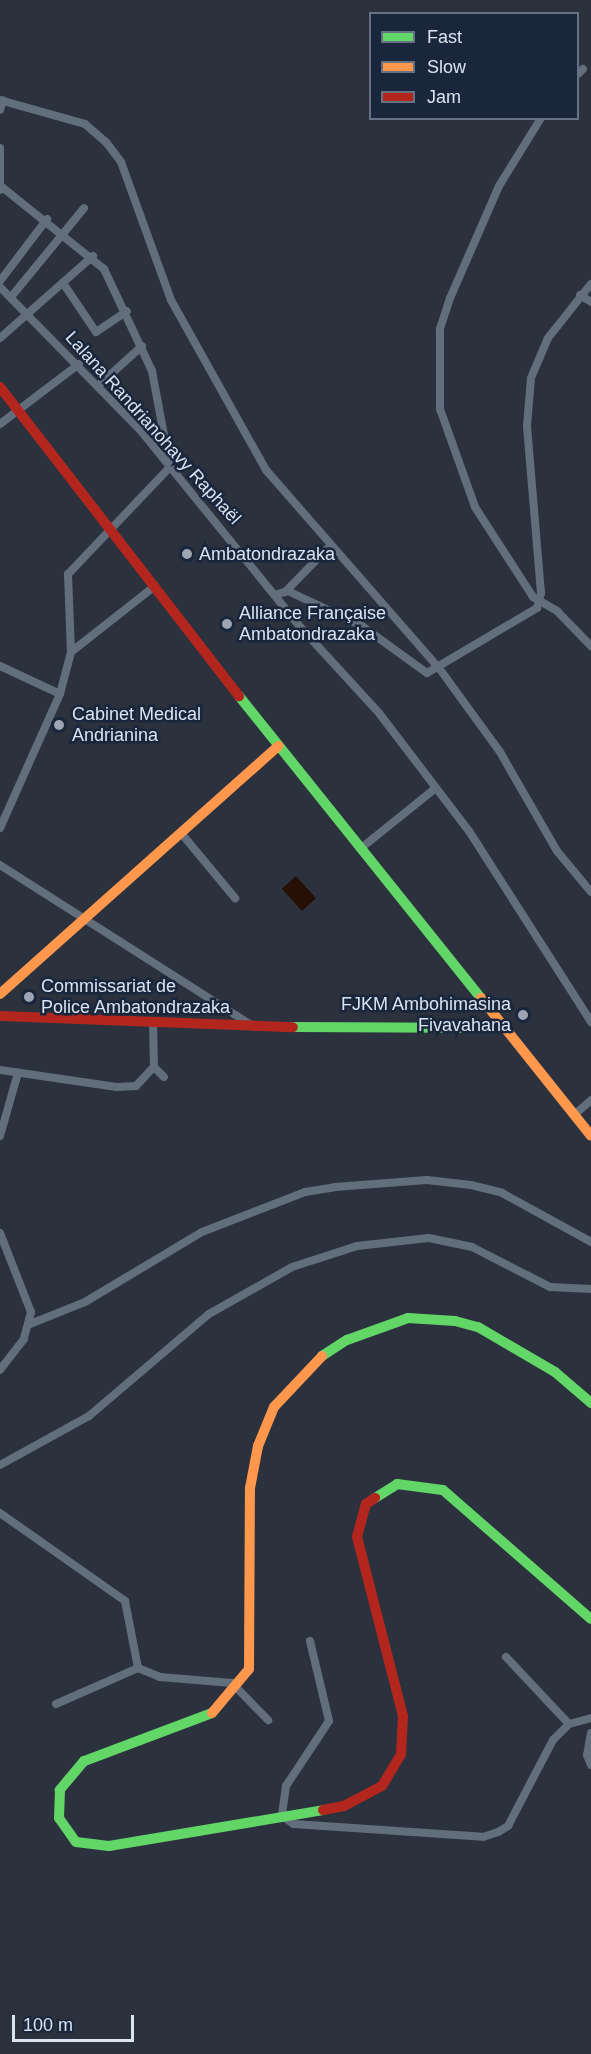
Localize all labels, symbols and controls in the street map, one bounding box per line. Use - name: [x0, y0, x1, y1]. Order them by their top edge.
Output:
- legend: [369, 12, 579, 120]
- text: Fast: [427, 27, 462, 47]
- text: Slow: [427, 57, 466, 77]
- text: Jam: [427, 87, 461, 107]
- street label: Lalana Randrianohavy Raphaël: [61, 327, 245, 529]
- place label: Ambatondrazaka: [199, 543, 335, 565]
- marker: Ambatondrazaka: [180, 547, 194, 561]
- place label: Alliance Française Ambatondrazaka: [239, 603, 386, 646]
- marker: Alliance Française Ambatondrazaka: [220, 617, 234, 631]
- place label: Cabinet Medical Andrianina: [72, 704, 201, 746]
- marker: Cabinet Medical Andrianina: [50, 716, 68, 734]
- place label: Commissariat de Police Ambatondrazaka: [41, 976, 231, 1018]
- marker: Commissariat de Police Ambatondrazaka: [22, 990, 36, 1004]
- place label: FJKM Ambohimasina Fivavahana: [340, 994, 511, 1036]
- marker: FJKM Ambohimasina Fivavahana: [516, 1008, 530, 1022]
- scale bar: [15, 2003, 136, 2041]
- text: 100 m: [23, 2015, 73, 2035]

